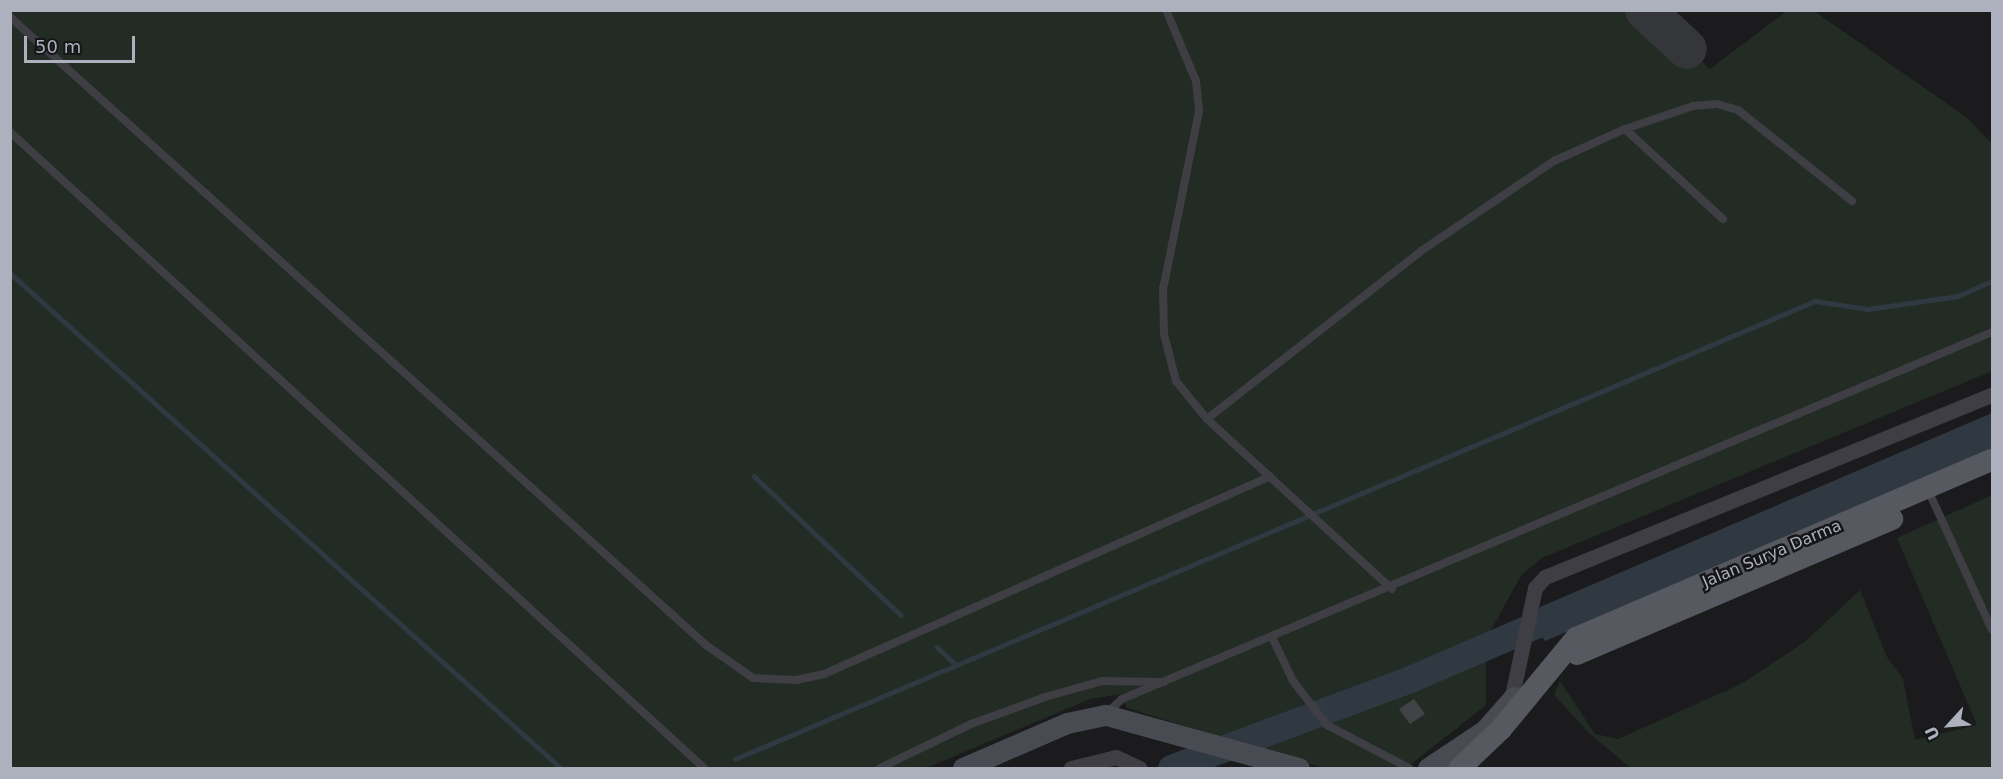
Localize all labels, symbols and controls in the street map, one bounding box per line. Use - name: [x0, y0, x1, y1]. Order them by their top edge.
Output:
- scale bar: [27, 24, 138, 62]
- text: 50 m: [35, 36, 81, 57]
- street label: Jalan Surya Darma: [1700, 516, 1844, 592]
- north arrow: [1919, 695, 1979, 755]
- text: U: [1921, 723, 1944, 743]

